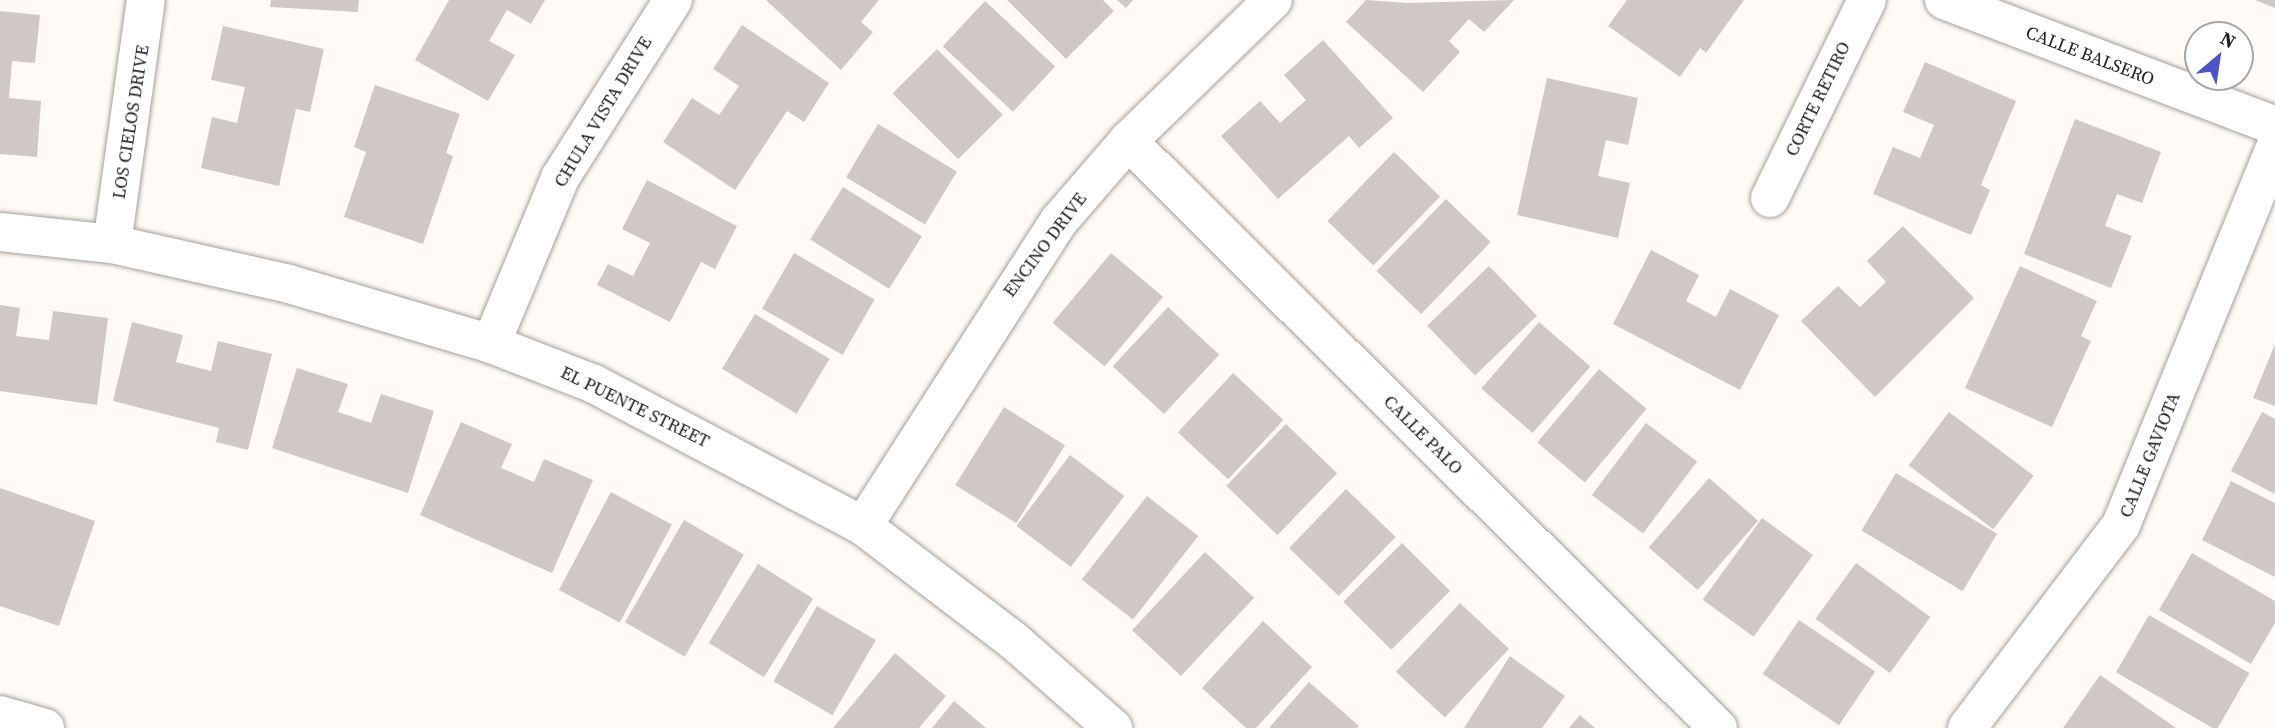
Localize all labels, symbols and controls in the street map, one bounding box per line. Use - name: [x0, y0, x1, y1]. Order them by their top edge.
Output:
- north arrow: [2184, 21, 2254, 91]
- street label: CALLE BALSERO: [2023, 22, 2157, 90]
- text: N: [2216, 25, 2241, 54]
- street label: CHULA VISTA DRIVE: [549, 33, 657, 191]
- street label: CORTE RETIRO: [1781, 38, 1855, 160]
- street label: LOS CIELOS DRIVE: [108, 44, 154, 200]
- street label: ENCINO DRIVE: [999, 189, 1091, 301]
- street label: EL PUENTE STREET: [557, 362, 713, 452]
- street label: CALLE GAVIOTA: [2115, 389, 2185, 521]
- street label: CALLE PALO: [1379, 391, 1467, 479]

